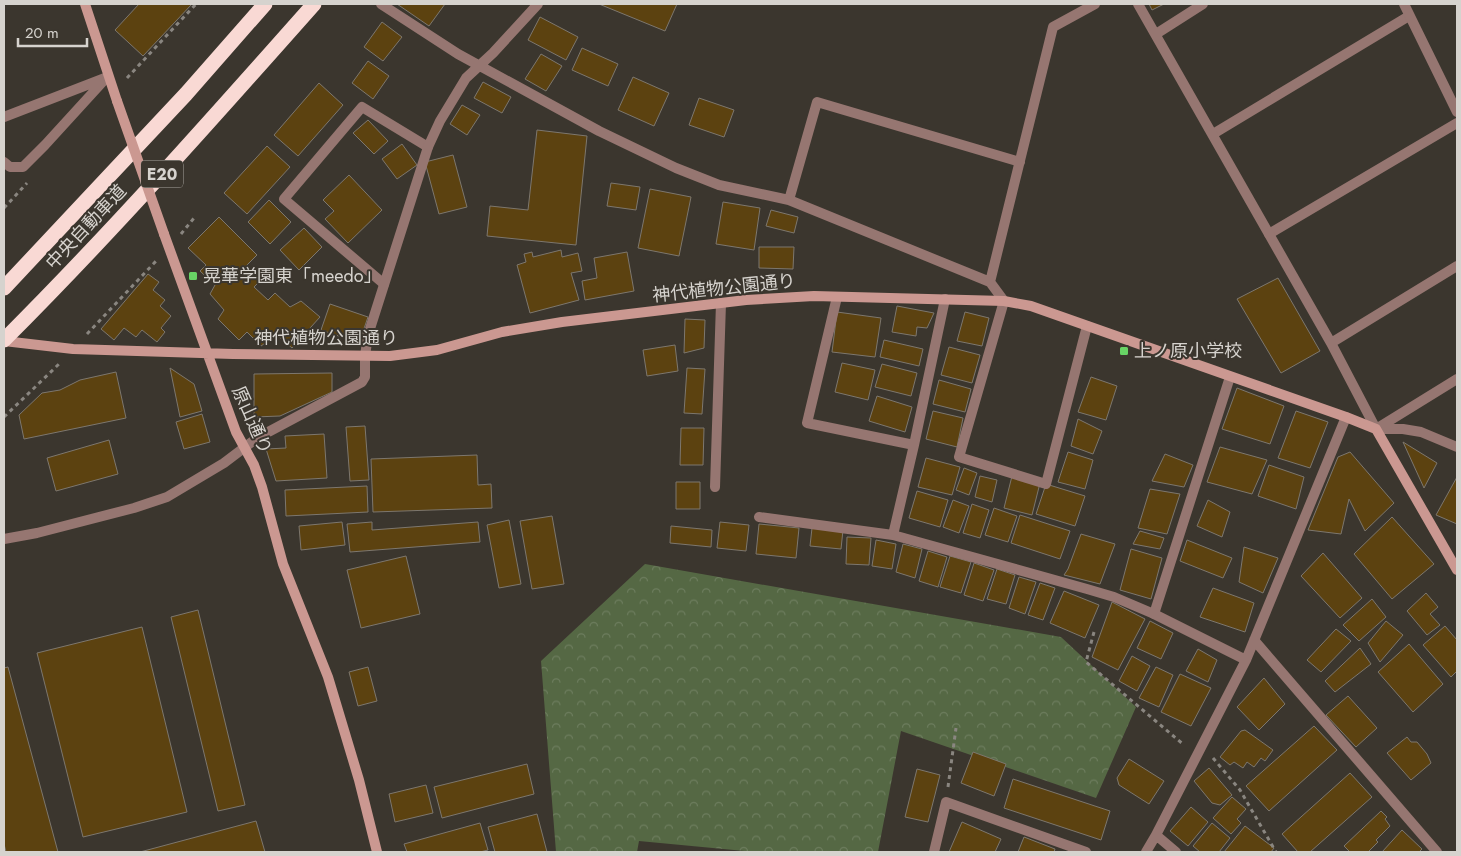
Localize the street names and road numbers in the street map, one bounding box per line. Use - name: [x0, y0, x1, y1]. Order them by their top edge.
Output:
- road number: E20: [141, 160, 183, 188]
- street label: 中央自動車道: [40, 179, 132, 275]
- street label: 神代植物公園通り: [651, 268, 797, 308]
- street label: 神代植物公園通り: [254, 325, 398, 351]
- street label: 原山通り: [225, 382, 279, 458]

